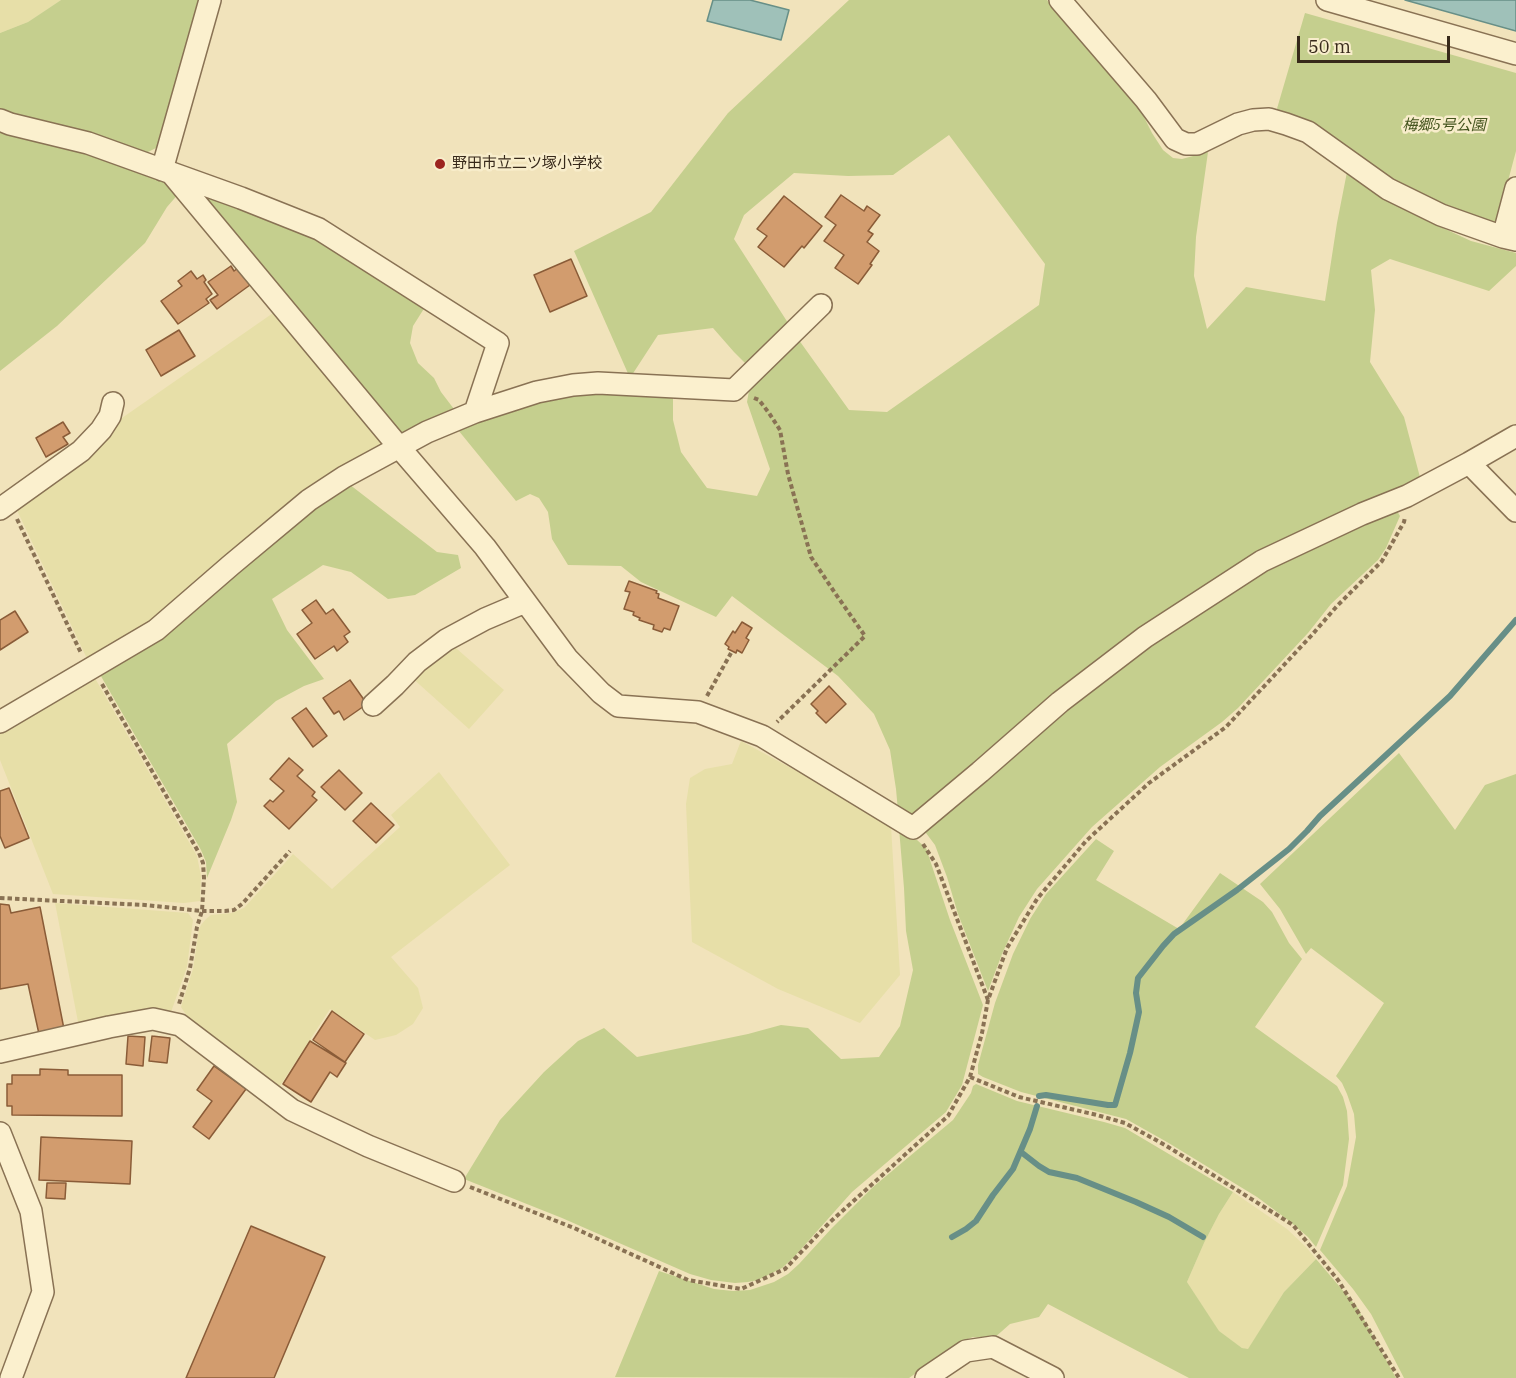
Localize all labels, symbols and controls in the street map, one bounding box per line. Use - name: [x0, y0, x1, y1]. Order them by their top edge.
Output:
- scale bar: [1300, 24, 1453, 62]
- text: 50 m: [1308, 35, 1351, 58]
- park label: 梅郷5号公園: [1402, 117, 1486, 135]
- place label: 野田市立二ツ塚小学校: [452, 155, 602, 173]
- marker: 野田市立二ツ塚小学校: [433, 157, 447, 171]

